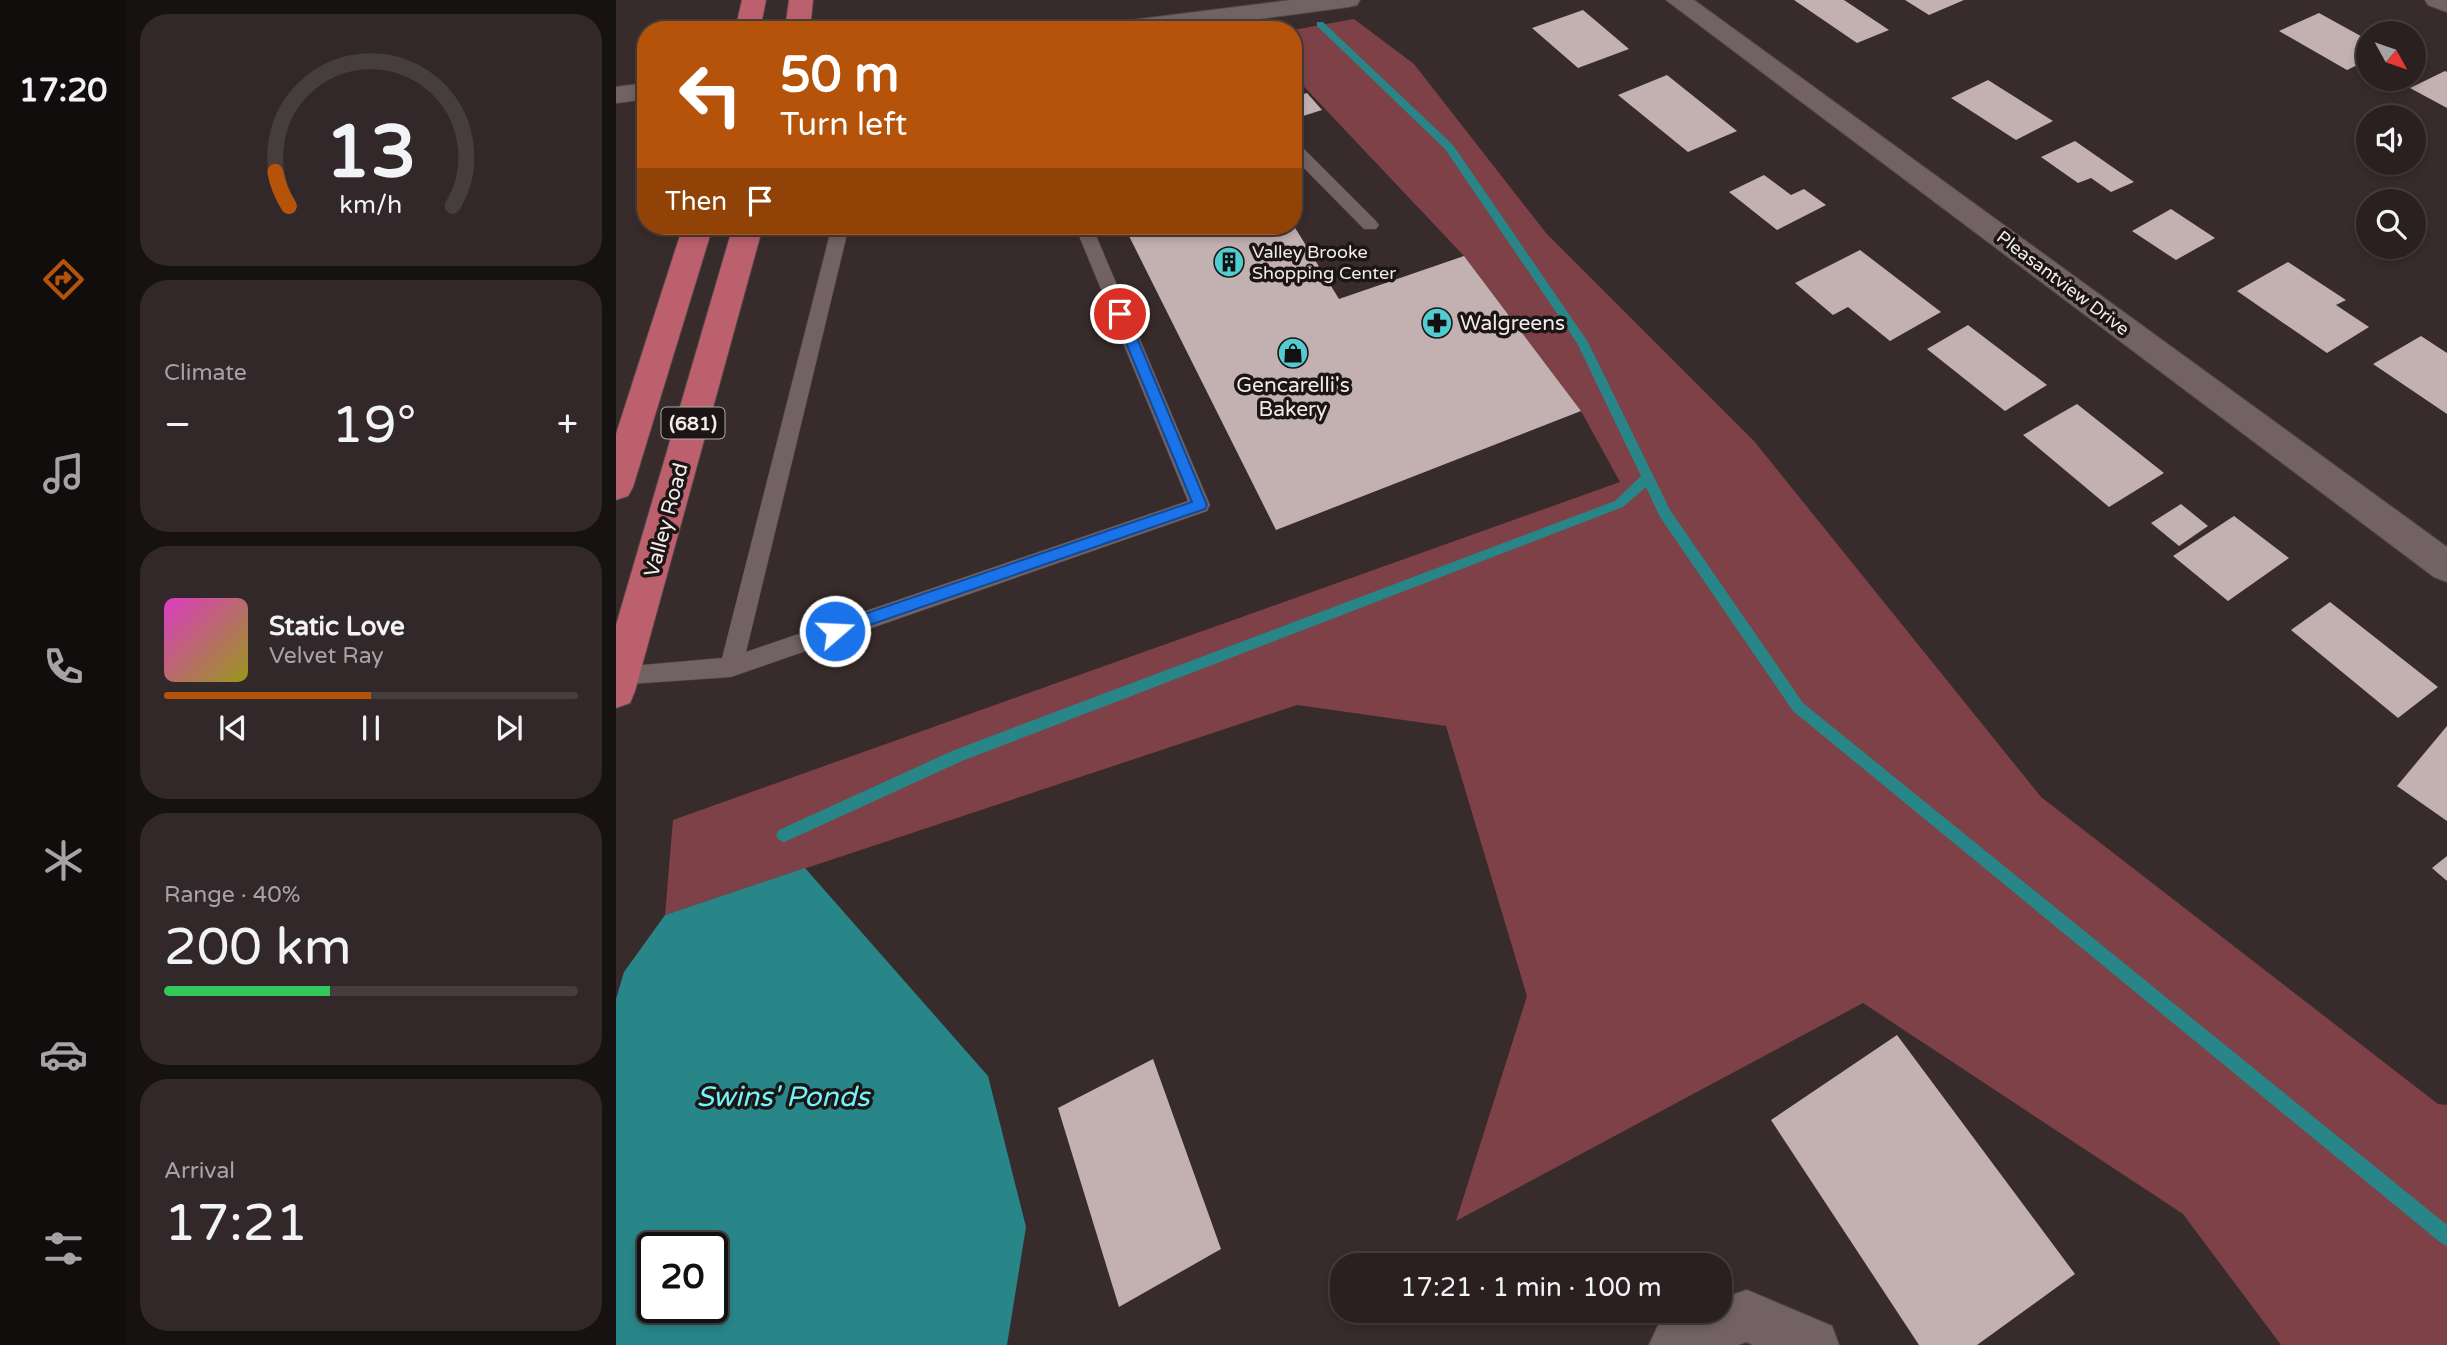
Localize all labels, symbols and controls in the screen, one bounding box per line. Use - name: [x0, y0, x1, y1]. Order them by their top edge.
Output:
- north arrow: [2356, 21, 2426, 91]
- map controls: [2356, 21, 2426, 259]
- text: 50 m: [780, 46, 899, 105]
- icon: left: [665, 49, 756, 140]
- text: 17:20: [19, 72, 107, 110]
- button: sound: [2356, 105, 2426, 175]
- text: Turn left: [780, 106, 907, 144]
- text: 13: [325, 109, 417, 197]
- icon: arrive: [741, 182, 779, 220]
- text: Then: [665, 186, 727, 217]
- button: search: [2356, 189, 2426, 259]
- text: km/h: [340, 190, 402, 220]
- street label: Pleasantview Drive: [1992, 226, 2134, 340]
- place label: Valley Brooke Shopping Center: [1252, 241, 1396, 284]
- building icon: Valley Brooke Shopping Center: [1212, 245, 1246, 279]
- icon: directions: [39, 255, 88, 304]
- pin: [1090, 284, 1150, 344]
- icon: arrive: [1101, 295, 1139, 333]
- pharmacy icon: Walgreens: [1420, 306, 1454, 340]
- place label: Walgreens: [1460, 311, 1565, 336]
- shop icon: Gencarelli's Bakery: [1276, 336, 1310, 370]
- text: Climate: [164, 359, 247, 387]
- place label: Gencarelli's Bakery: [1236, 373, 1350, 422]
- text: 19°: [331, 394, 416, 457]
- text: −: [164, 402, 191, 448]
- text: +: [557, 402, 578, 448]
- road number: (681): [662, 408, 724, 438]
- icon: music: [39, 449, 88, 498]
- street label: Valley Road: [639, 460, 694, 580]
- position arrow: [798, 594, 872, 668]
- text: Static Love: [269, 611, 405, 642]
- icon: phone: [39, 642, 88, 691]
- text: Velvet Ray: [269, 642, 384, 670]
- icon: previous: [214, 709, 252, 747]
- icon: pause: [352, 709, 390, 747]
- icon: next: [490, 709, 528, 747]
- icon: climate: [39, 836, 88, 885]
- text: Range · 40%: [164, 881, 300, 909]
- text: 200 km: [164, 916, 352, 979]
- icon: car: [39, 1030, 88, 1079]
- water label: Swins' Ponds: [696, 1080, 871, 1114]
- text: Arrival: [164, 1157, 235, 1185]
- text: 17:21: [164, 1192, 308, 1255]
- icon: filters: [39, 1224, 88, 1273]
- speed limit sign: 20: [637, 1232, 728, 1323]
- text: 17:21 · 1 min · 100 m: [1400, 1272, 1662, 1303]

